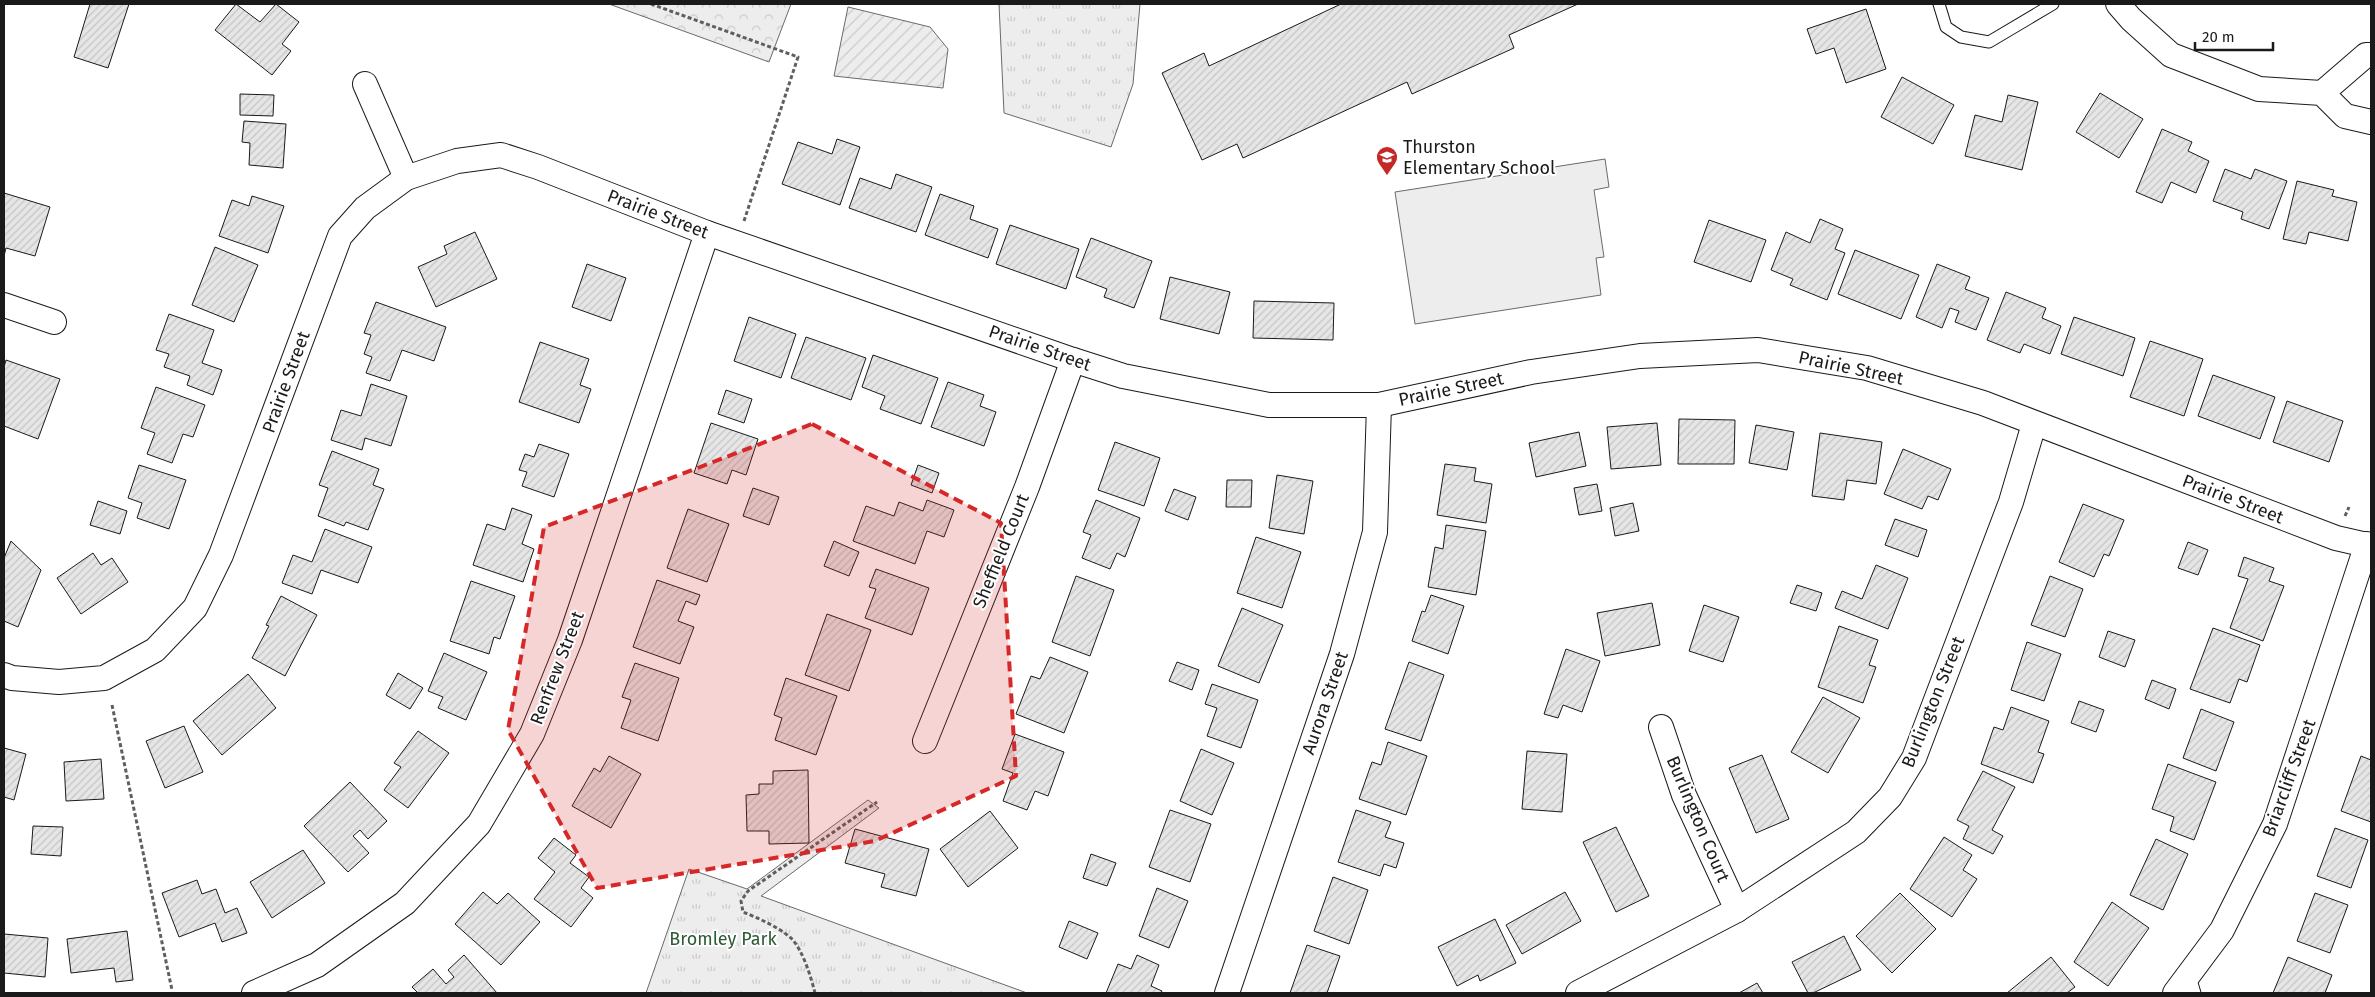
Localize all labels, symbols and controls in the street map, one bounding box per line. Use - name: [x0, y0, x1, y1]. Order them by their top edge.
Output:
- scale bar: [2195, 20, 2272, 52]
- text: 20 m: [2202, 28, 2235, 46]
- place label: Thurston Elementary School: [1403, 136, 1555, 179]
- school or university icon: Thurston Elementary School: [1375, 145, 1399, 176]
- street label: Prairie Street: [604, 185, 712, 244]
- street label: Prairie Street: [986, 320, 1095, 376]
- street label: Prairie Street: [257, 328, 315, 436]
- street label: Prairie Street: [1797, 346, 1906, 390]
- street label: Prairie Street: [1397, 367, 1506, 411]
- street label: Prairie Street: [2179, 470, 2287, 529]
- street label: Sheffield Court: [968, 490, 1034, 611]
- street label: Renfrew Street: [525, 608, 589, 728]
- street label: Burlington Street: [1897, 633, 1970, 771]
- street label: Aurora Street: [1297, 648, 1353, 757]
- street label: Briarcliff Street: [2257, 716, 2321, 840]
- street label: Burlington Court: [1662, 753, 1735, 886]
- park label: Bromley Park: [669, 928, 777, 950]

